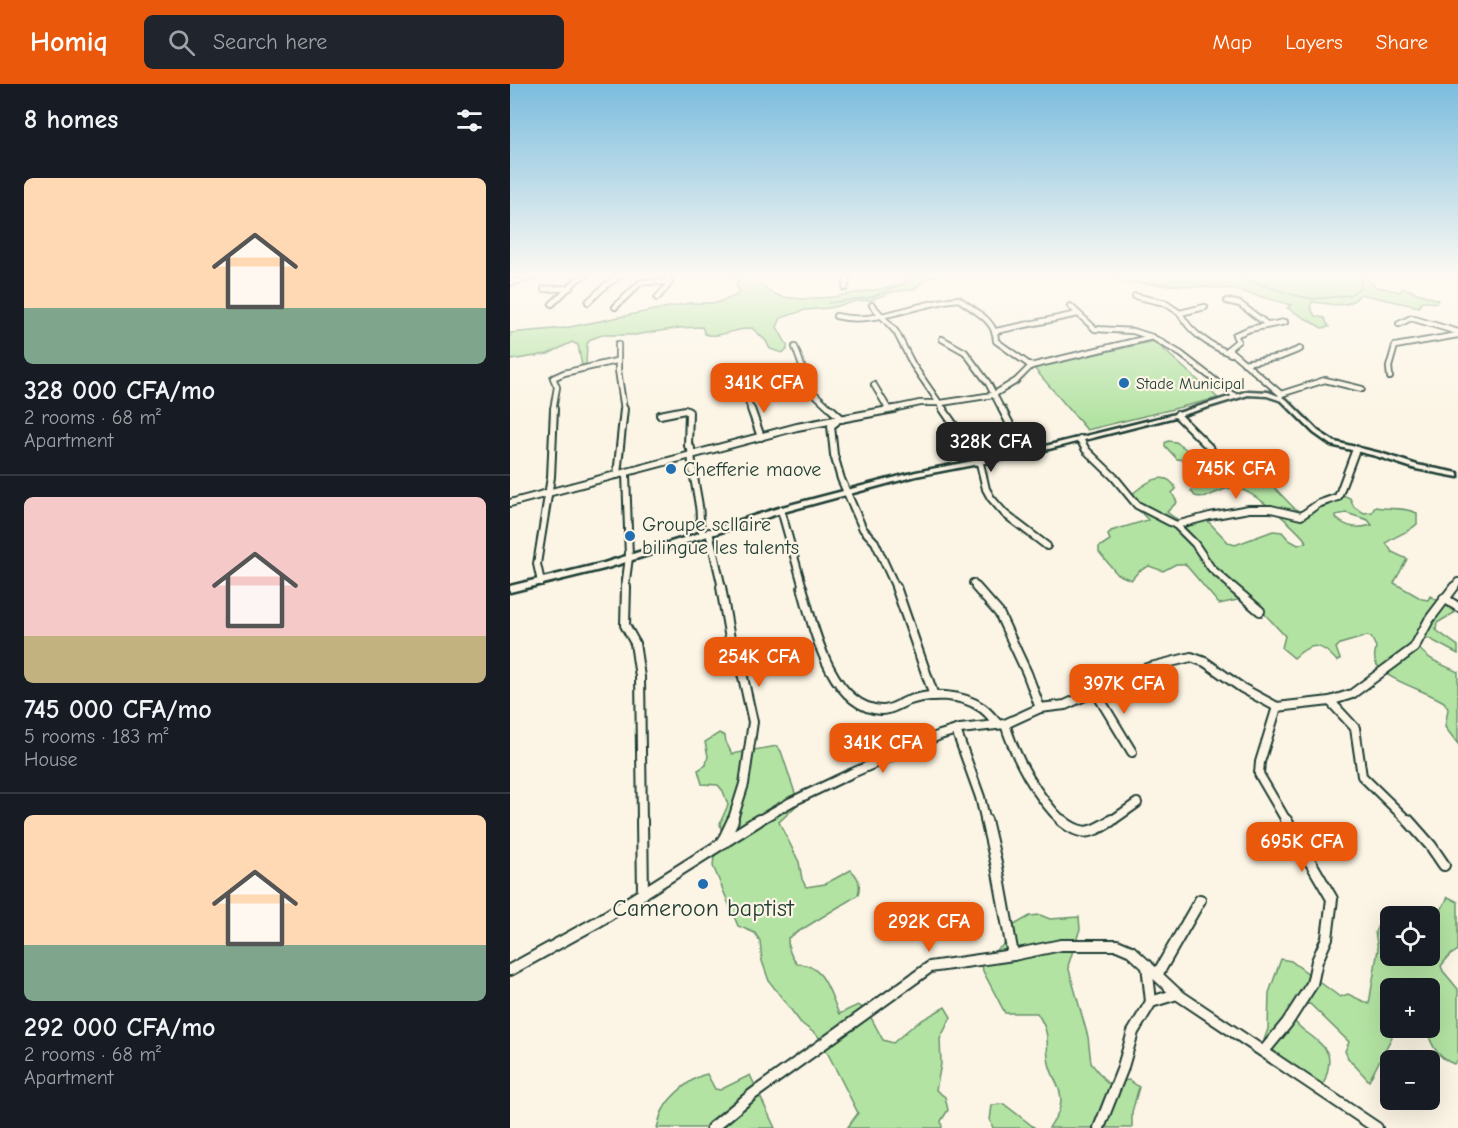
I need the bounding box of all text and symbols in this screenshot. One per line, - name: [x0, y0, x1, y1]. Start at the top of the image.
- search box: [144, 15, 564, 69]
- text: Homiq: [30, 26, 108, 58]
- icon: search: [165, 26, 198, 59]
- text: Search here: [213, 29, 327, 55]
- text: Map: [1213, 30, 1252, 54]
- text: Layers: [1285, 30, 1343, 54]
- text: Share: [1376, 30, 1428, 54]
- icon: filters: [453, 104, 486, 137]
- text: 8 homes: [24, 105, 118, 135]
- icon: home: [201, 217, 309, 325]
- pin: 341K CFA: [702, 363, 826, 414]
- text: 341K CFA: [725, 371, 803, 394]
- place label: Stade Municipal: [1136, 375, 1245, 393]
- text: 328 000 CFA/mo: [24, 376, 215, 406]
- marker: Stade Municipal: [1117, 376, 1131, 390]
- text: 2 rooms · 68 m²: [24, 406, 161, 429]
- pin: 328K CFA: [929, 422, 1053, 473]
- text: Apartment: [24, 429, 114, 452]
- text: 328K CFA: [950, 430, 1032, 453]
- pin: 745K CFA: [1174, 449, 1298, 500]
- text: 745K CFA: [1196, 457, 1276, 480]
- place label: Chefferie maove: [683, 458, 821, 481]
- marker: Chefferie maove: [664, 462, 678, 476]
- place label: Groupe scllaire bilingue les talents: [642, 513, 799, 559]
- marker: Groupe scllaire bilingue les talents: [623, 529, 637, 543]
- icon: home: [201, 536, 309, 644]
- pin: 254K CFA: [697, 637, 821, 688]
- text: 254K CFA: [718, 645, 800, 668]
- pin: 397K CFA: [1062, 664, 1186, 715]
- text: 397K CFA: [1083, 672, 1165, 695]
- text: 745 000 CFA/mo: [24, 695, 212, 725]
- pin: 341K CFA: [821, 723, 945, 774]
- text: 5 rooms · 183 m²: [24, 725, 169, 748]
- text: 341K CFA: [844, 731, 922, 754]
- text: House: [24, 748, 78, 771]
- pin: 695K CFA: [1240, 822, 1364, 873]
- text: 695K CFA: [1260, 830, 1344, 853]
- icon: home: [201, 854, 309, 962]
- marker: Cameroon baptist: [696, 877, 710, 891]
- place label: Cameroon baptist: [612, 894, 795, 922]
- pin: 292K CFA: [867, 902, 991, 953]
- map controls: [1380, 906, 1440, 1110]
- button: locate: [1380, 906, 1440, 966]
- text: 292K CFA: [888, 910, 970, 933]
- button: +: [1380, 978, 1440, 1038]
- text: 292 000 CFA/mo: [24, 1013, 216, 1043]
- text: 2 rooms · 68 m²: [24, 1043, 161, 1066]
- button: −: [1380, 1050, 1440, 1110]
- text: Apartment: [24, 1066, 114, 1089]

